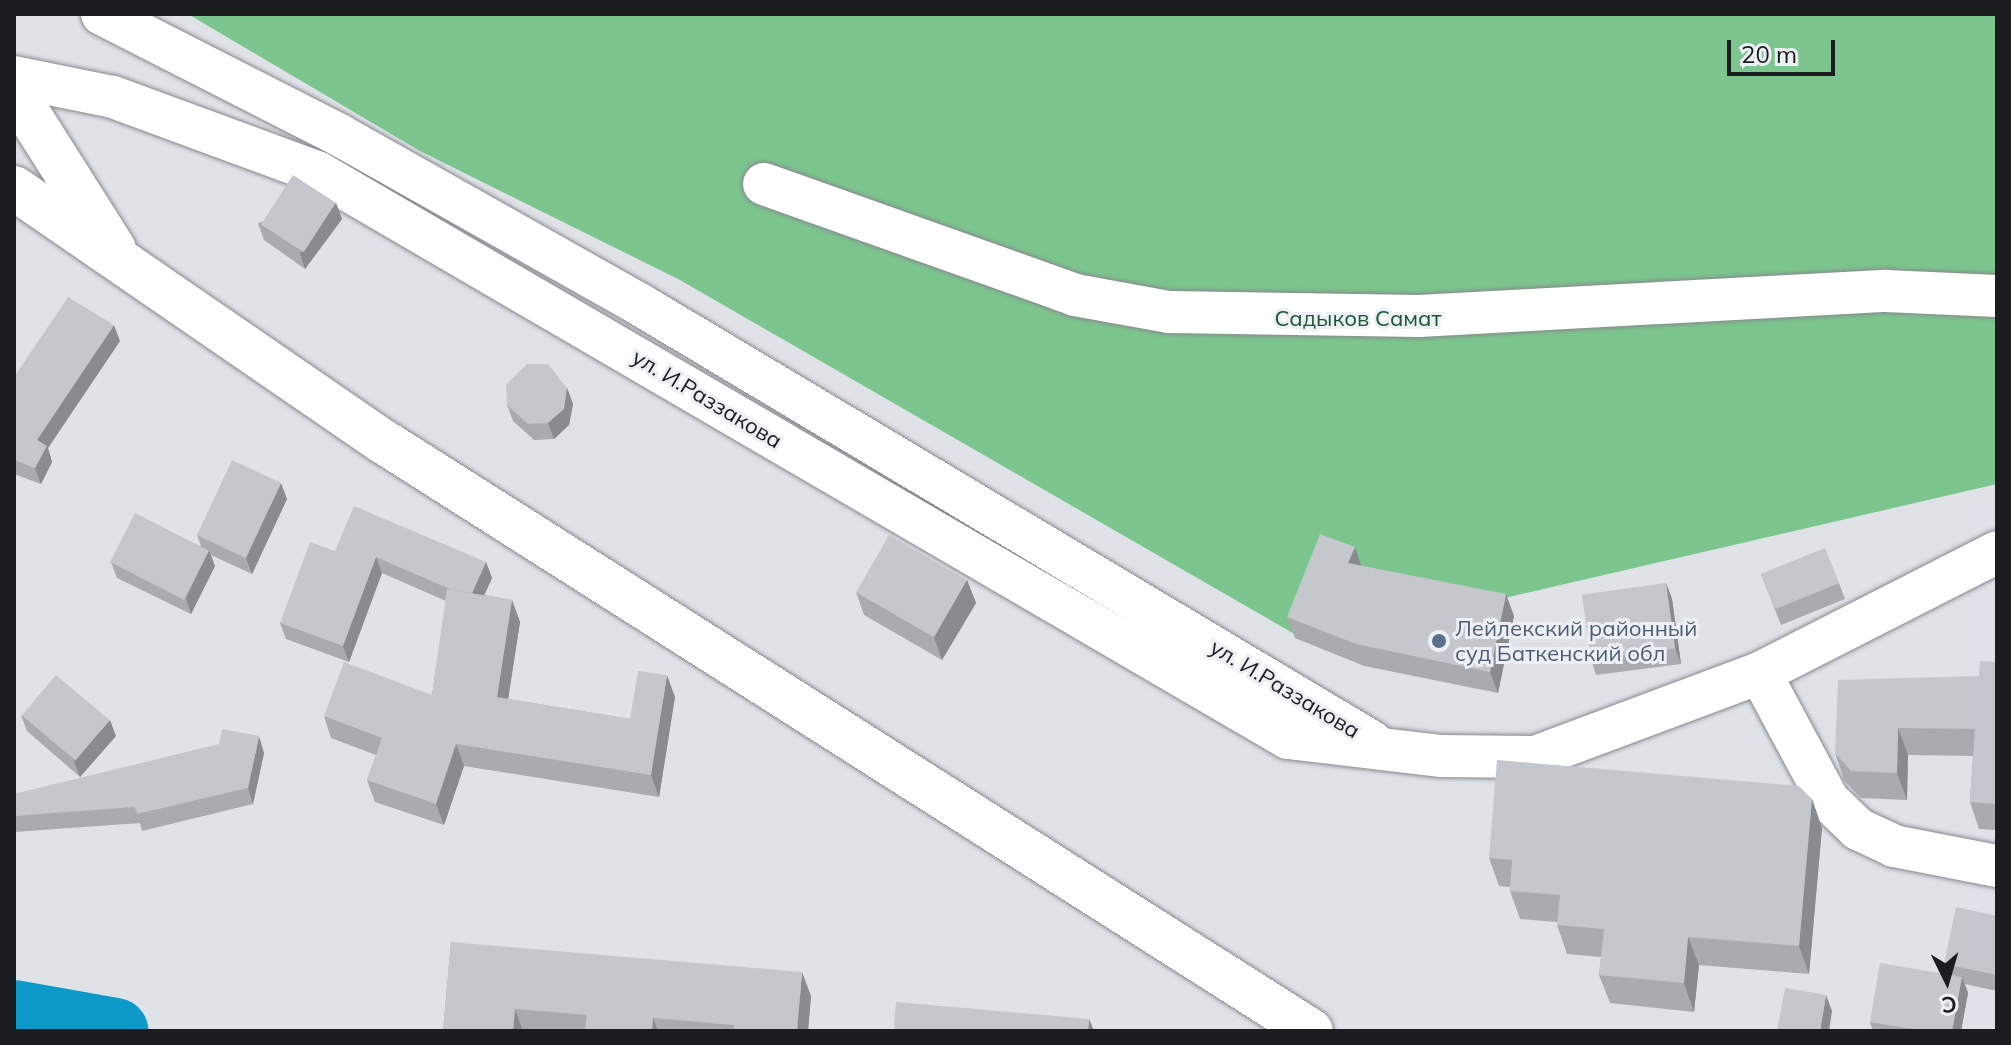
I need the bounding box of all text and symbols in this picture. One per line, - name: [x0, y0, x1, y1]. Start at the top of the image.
- scale bar: [1731, 24, 1839, 74]
- text: 20 m: [1741, 39, 1797, 69]
- park label: Садыков Самат: [1274, 306, 1442, 332]
- street label: ул. И.Раззакова: [627, 344, 787, 454]
- place label: Лейлекский районный суд Баткенский обл: [1455, 615, 1697, 666]
- marker: Лейлекский районный суд Баткенский обл: [1430, 632, 1448, 650]
- street label: ул. И.Раззакова: [1205, 634, 1365, 744]
- north arrow: [1907, 941, 1987, 1021]
- text: С: [1940, 990, 1958, 1020]

